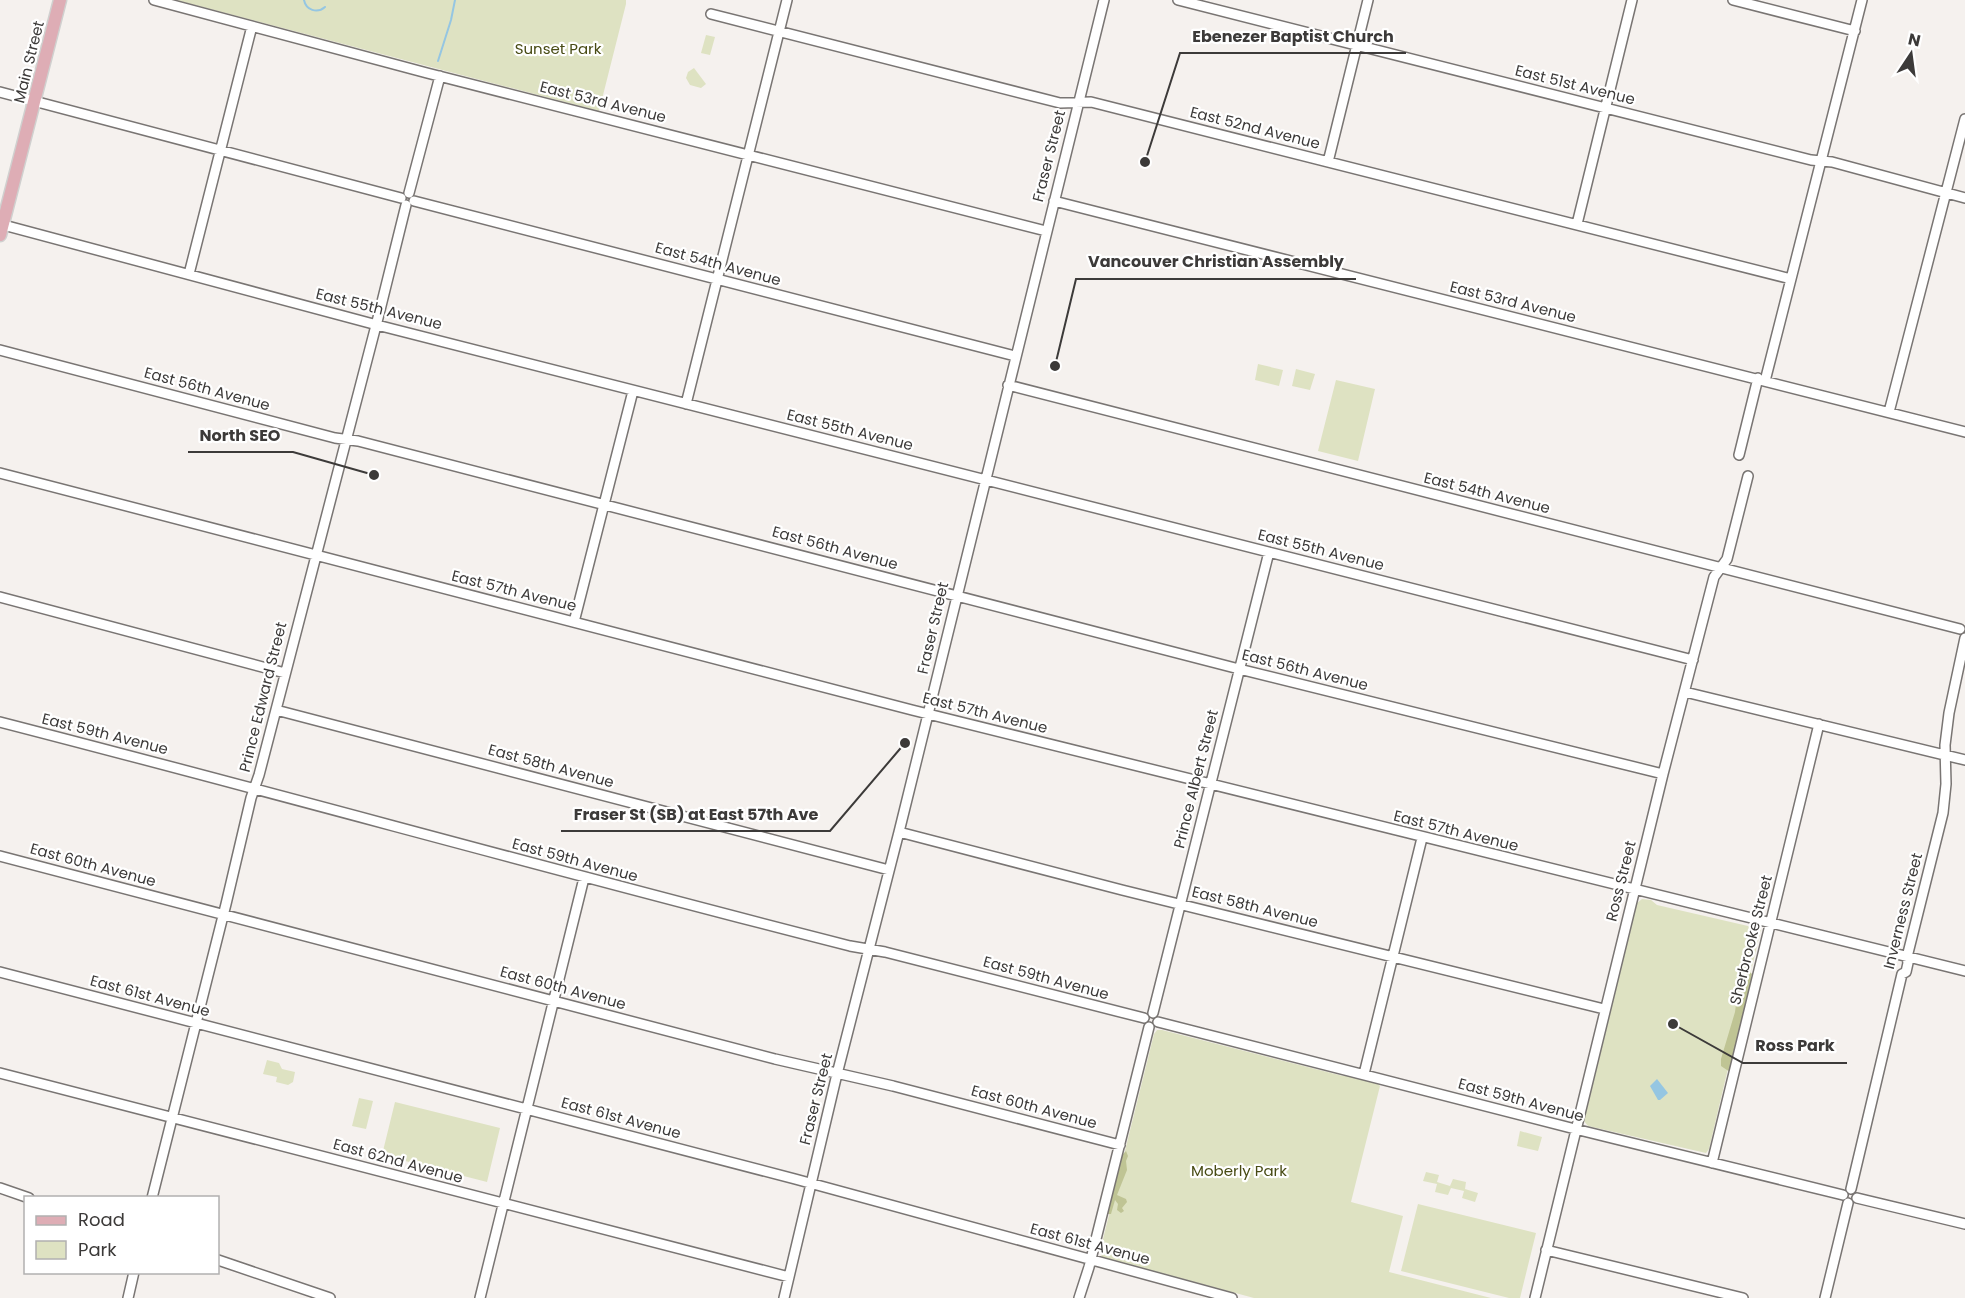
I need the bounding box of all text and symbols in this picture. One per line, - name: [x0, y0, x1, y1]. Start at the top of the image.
- street label: Main Street: [8, 18, 49, 105]
- callout: Ebenezer Baptist Church: [1180, 19, 1406, 53]
- north arrow: [1881, 24, 1941, 84]
- text: Ebenezer Baptist Church: [1192, 25, 1394, 48]
- text: N: [1906, 27, 1923, 52]
- park label: Sunset Park: [515, 38, 602, 59]
- street label: East 51st Avenue: [1513, 59, 1637, 110]
- street label: East 53rd Avenue: [538, 76, 668, 127]
- street label: East 52nd Avenue: [1188, 101, 1322, 154]
- street label: Fraser Street: [1027, 108, 1070, 204]
- street label: East 54th Avenue: [653, 237, 783, 290]
- callout: Vancouver Christian Assembly: [1076, 245, 1356, 279]
- text: Vancouver Christian Assembly: [1088, 250, 1345, 273]
- street label: East 53rd Avenue: [1448, 276, 1578, 327]
- street label: East 55th Avenue: [314, 283, 444, 334]
- street label: East 56th Avenue: [142, 362, 272, 415]
- street label: East 55th Avenue: [785, 404, 915, 455]
- callout: North SEO: [188, 418, 293, 452]
- text: North SEO: [200, 424, 281, 447]
- street label: East 54th Avenue: [1422, 467, 1552, 518]
- street label: East 56th Avenue: [770, 521, 900, 574]
- street label: East 55th Avenue: [1256, 524, 1386, 575]
- street label: East 57th Avenue: [449, 565, 579, 616]
- street label: Fraser Street: [912, 580, 953, 676]
- street label: Prince Edward Street: [234, 620, 291, 774]
- street label: East 56th Avenue: [1240, 644, 1370, 695]
- street label: East 57th Avenue: [920, 687, 1050, 738]
- street label: Prince Albert Street: [1168, 707, 1223, 850]
- street label: East 59th Avenue: [40, 708, 170, 759]
- street label: East 58th Avenue: [486, 739, 616, 792]
- callout: Fraser St (SB) at East 57th Ave: [561, 797, 830, 831]
- text: Fraser St (SB) at East 57th Ave: [574, 803, 818, 826]
- street label: East 57th Avenue: [1391, 805, 1521, 856]
- street label: East 59th Avenue: [510, 833, 640, 886]
- street label: East 60th Avenue: [28, 838, 158, 891]
- street label: Ross Street: [1600, 838, 1641, 923]
- street label: Inverness Street: [1878, 851, 1927, 971]
- street label: Sherbrooke Street: [1724, 873, 1777, 1007]
- street label: East 58th Avenue: [1190, 881, 1320, 932]
- street label: East 59th Avenue: [981, 951, 1111, 1004]
- street label: East 60th Avenue: [498, 961, 628, 1014]
- street label: East 61st Avenue: [88, 969, 212, 1022]
- callout: Ross Park: [1743, 1029, 1847, 1063]
- text: Ross Park: [1755, 1034, 1835, 1057]
- street label: Fraser Street: [794, 1051, 837, 1147]
- street label: East 59th Avenue: [1456, 1073, 1586, 1126]
- street label: East 60th Avenue: [969, 1080, 1099, 1133]
- street label: East 61st Avenue: [559, 1091, 683, 1144]
- street label: East 62nd Avenue: [331, 1133, 465, 1188]
- park label: Moberly Park: [1191, 1160, 1287, 1181]
- legend: [24, 1196, 219, 1274]
- text: Road: [78, 1207, 125, 1232]
- street label: East 61st Avenue: [1028, 1217, 1152, 1270]
- text: Park: [78, 1237, 117, 1262]

